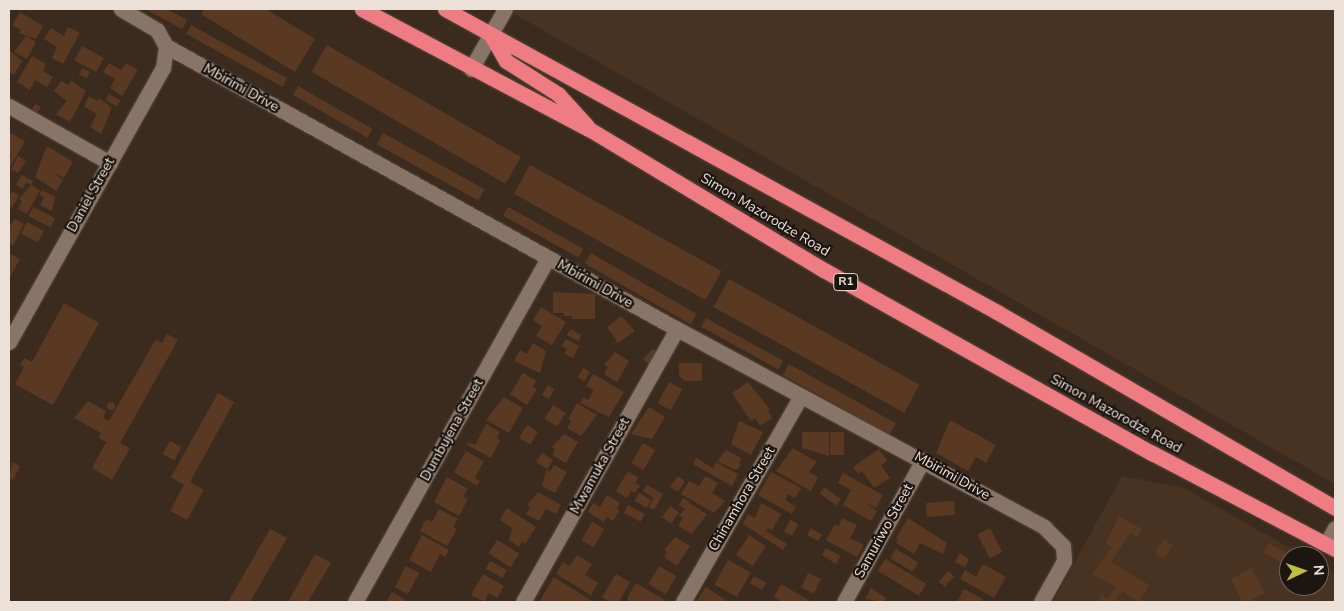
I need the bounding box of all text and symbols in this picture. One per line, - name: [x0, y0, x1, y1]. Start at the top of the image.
- street label: Mbirimi Drive: [200, 60, 282, 116]
- street label: Daniel Street: [64, 155, 118, 235]
- street label: Simon Mazorodze Road: [697, 170, 833, 260]
- street label: Mbirimi Drive: [554, 256, 636, 312]
- road number: R1: [832, 272, 860, 292]
- street label: Simon Mazorodze Road: [1047, 371, 1185, 457]
- street label: Dumbujena Street: [417, 376, 487, 484]
- street label: Mwamuka Street: [567, 415, 633, 517]
- street label: Chinamhora Street: [705, 444, 779, 554]
- street label: Mbirimi Drive: [911, 448, 993, 504]
- street label: Samuriwo Street: [851, 481, 917, 581]
- north arrow: [1279, 546, 1329, 596]
- text: N: [1309, 565, 1328, 576]

